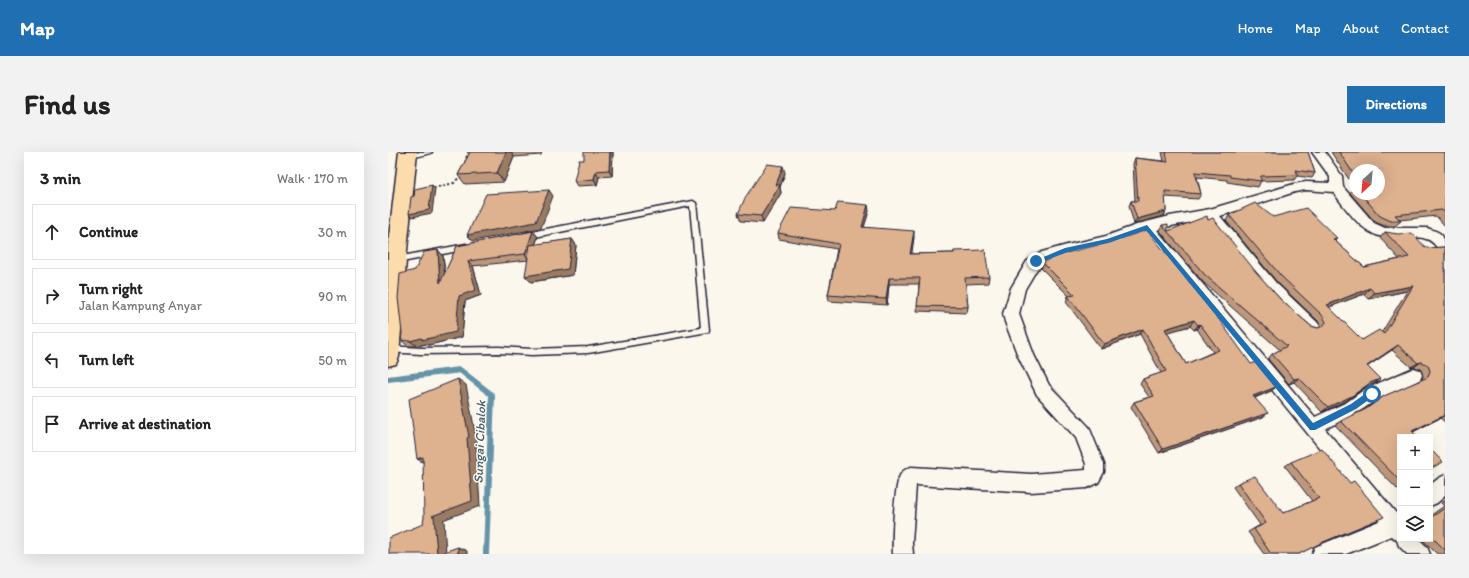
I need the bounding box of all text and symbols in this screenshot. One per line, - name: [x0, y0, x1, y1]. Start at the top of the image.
- text: Map: [20, 17, 55, 40]
- text: Home: [1238, 20, 1273, 37]
- text: Map: [1295, 20, 1321, 37]
- text: About: [1343, 20, 1379, 37]
- text: Contact: [1401, 20, 1449, 37]
- button: Directions: [1347, 86, 1445, 123]
- text: Find us: [24, 87, 111, 121]
- north arrow: [1349, 164, 1385, 200]
- text: 3 min: [40, 168, 81, 188]
- text: Walk · 170 m: [277, 171, 348, 186]
- icon: ahead: [41, 221, 63, 243]
- text: Continue: [79, 223, 138, 241]
- text: 30 m: [318, 225, 347, 240]
- route end: [1027, 252, 1045, 270]
- text: Turn right: [79, 280, 143, 298]
- icon: right: [41, 285, 63, 307]
- text: 90 m: [318, 289, 347, 304]
- text: Jalan Kampung Anyar: [79, 298, 202, 313]
- icon: left: [41, 349, 63, 371]
- text: Turn left: [79, 351, 134, 369]
- text: 50 m: [318, 353, 347, 368]
- route start: [1363, 385, 1381, 403]
- water label: Sungai Cibalok: [471, 399, 488, 484]
- icon: arrive: [41, 413, 63, 435]
- text: Arrive at destination: [79, 415, 211, 433]
- map controls: [1397, 434, 1433, 542]
- button: +: [1397, 434, 1433, 470]
- button: −: [1397, 470, 1433, 506]
- button: layers: [1397, 506, 1433, 542]

